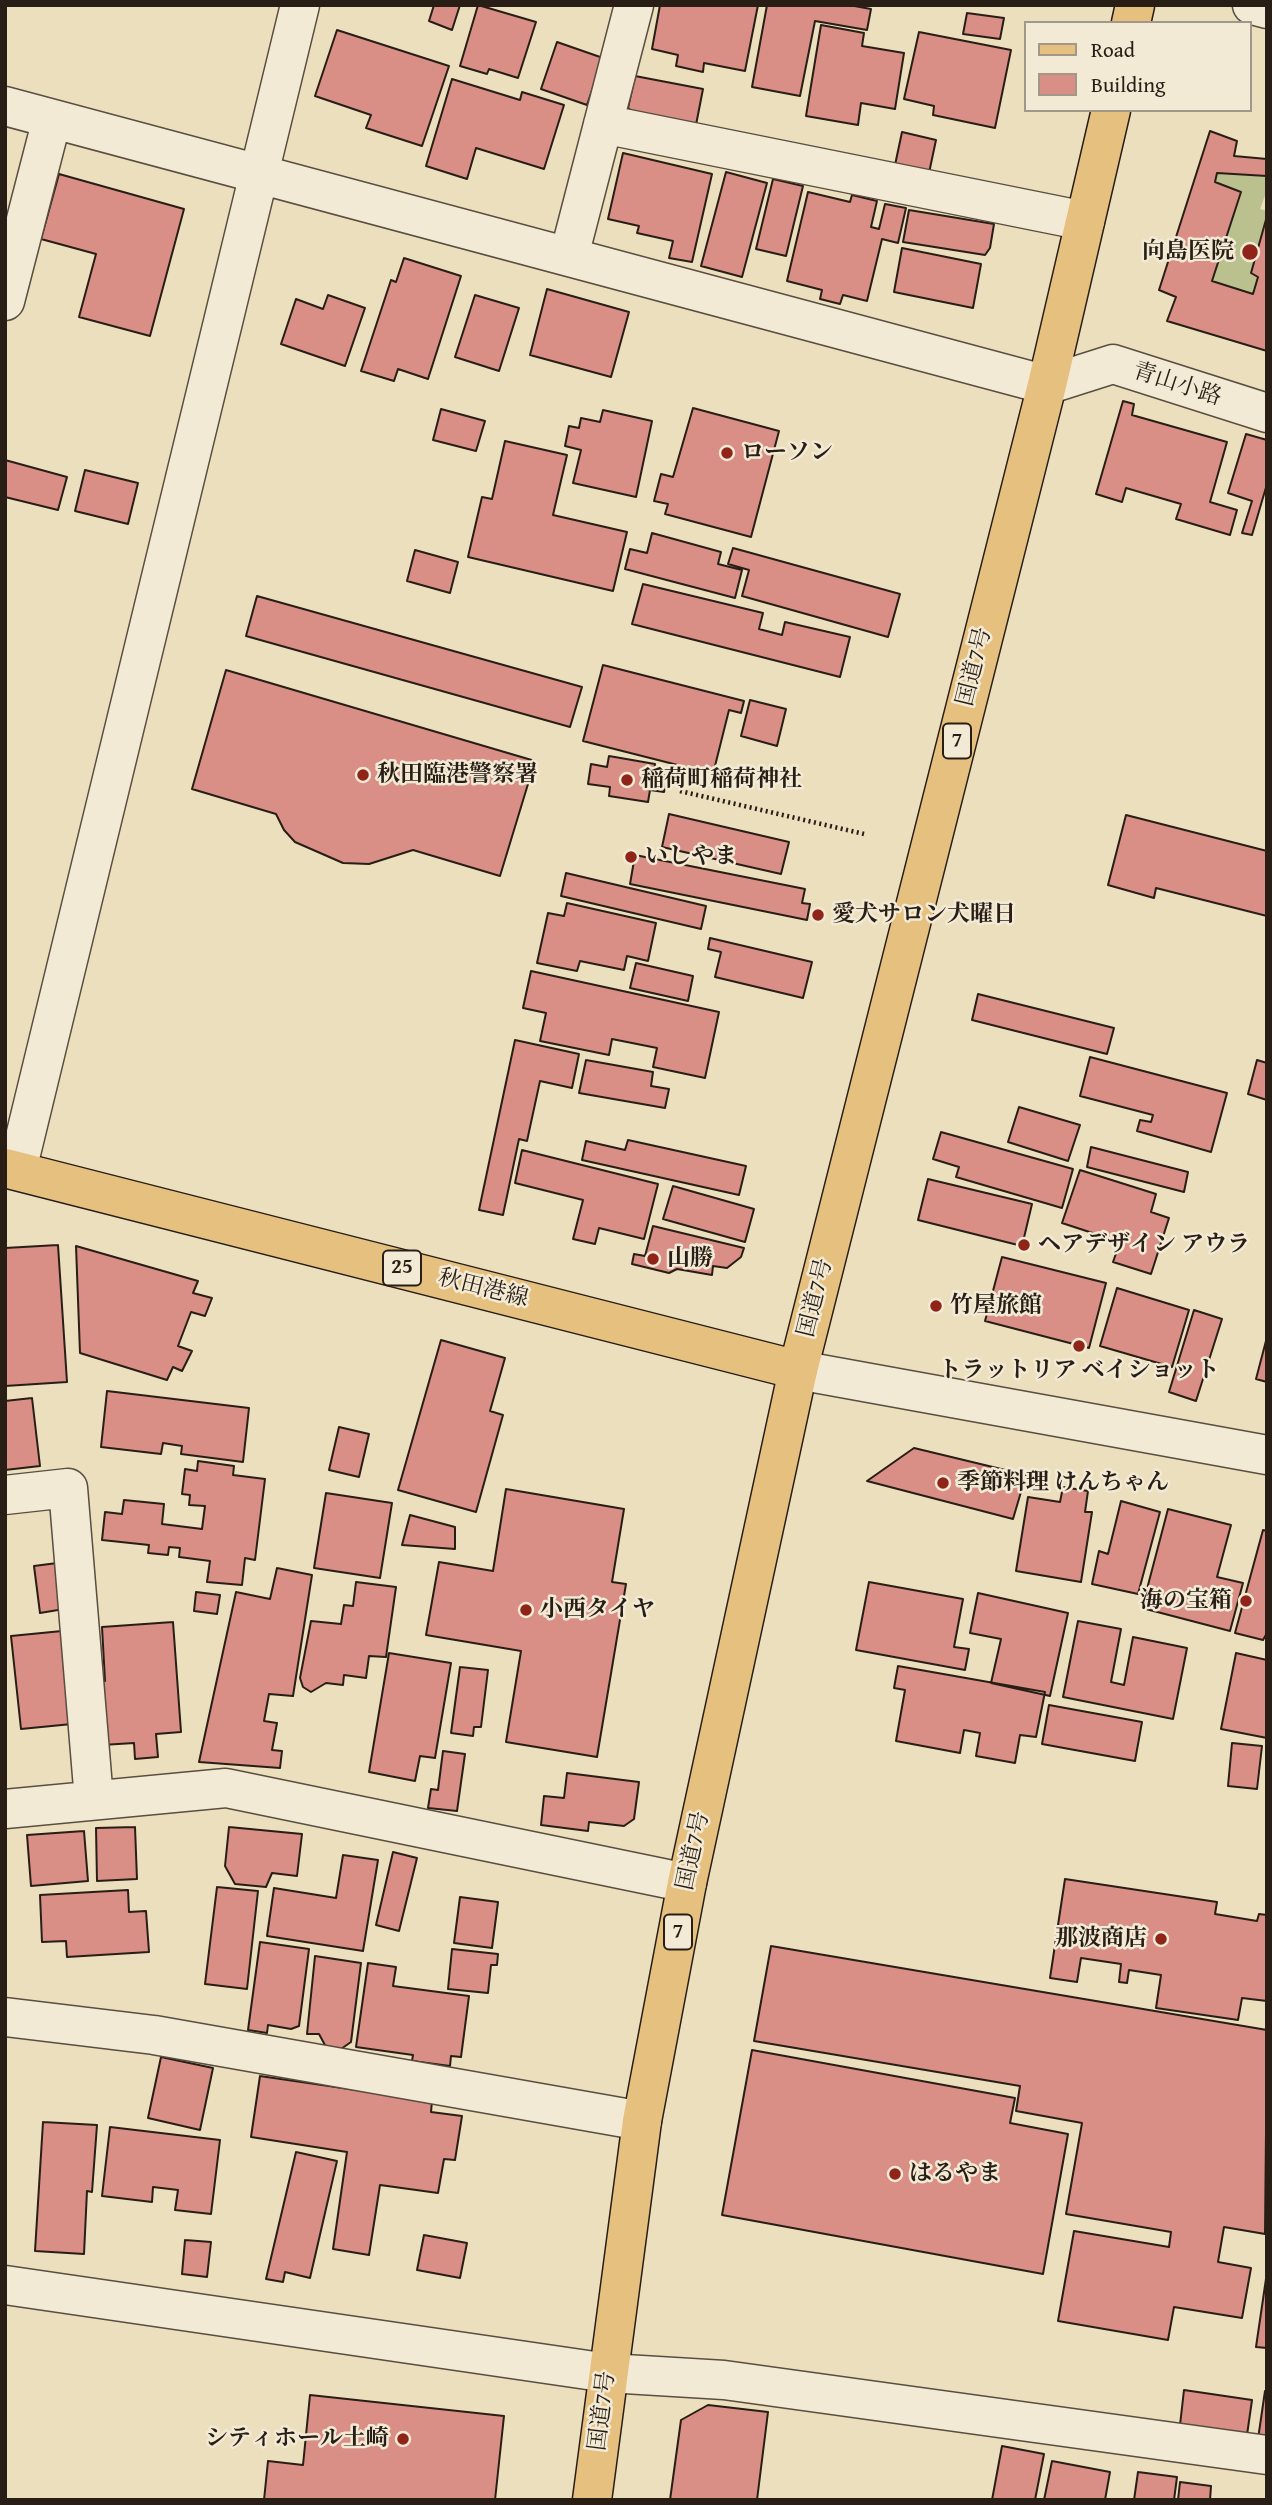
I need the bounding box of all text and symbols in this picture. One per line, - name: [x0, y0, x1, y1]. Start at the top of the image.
- legend: [1024, 21, 1251, 112]
- text: Road: [1091, 34, 1135, 65]
- text: Building: [1091, 69, 1165, 100]
- place label: 向島医院: [1142, 238, 1234, 266]
- marker: 向島医院: [1240, 242, 1260, 262]
- street label: 青山小路: [1129, 358, 1225, 412]
- place label: ローソン: [741, 439, 833, 467]
- marker: ローソン: [719, 445, 735, 461]
- street label: 国道7号: [952, 625, 998, 709]
- road number: 7: [943, 724, 971, 758]
- place label: 秋田臨港警察署: [377, 761, 538, 789]
- place label: 稲荷町稲荷神社: [641, 766, 802, 794]
- marker: 秋田臨港警察署: [355, 767, 371, 783]
- marker: 稲荷町稲荷神社: [619, 772, 635, 788]
- place label: いしやま: [645, 843, 737, 871]
- marker: いしやま: [623, 849, 639, 865]
- place label: 愛犬サロン犬曜日: [832, 901, 1016, 929]
- marker: 愛犬サロン犬曜日: [810, 907, 826, 923]
- place label: ヘアデザイン アウラ: [1038, 1231, 1250, 1259]
- marker: ヘアデザイン アウラ: [1016, 1237, 1032, 1253]
- place label: 山勝: [667, 1245, 713, 1273]
- road number: 25: [383, 1250, 421, 1286]
- marker: 山勝: [645, 1251, 661, 1267]
- street label: 国道7号: [793, 1256, 839, 1340]
- street label: 秋田港線: [435, 1264, 531, 1314]
- place label: 竹屋旅館: [950, 1292, 1042, 1320]
- marker: 竹屋旅館: [928, 1298, 944, 1314]
- marker: トラットリア ベイショット: [1071, 1338, 1087, 1354]
- place label: トラットリア ベイショット: [938, 1357, 1220, 1385]
- place label: 季節料理 けんちゃん: [957, 1469, 1169, 1497]
- marker: 季節料理 けんちゃん: [935, 1475, 951, 1491]
- place label: 海の宝箱: [1140, 1587, 1232, 1615]
- marker: 海の宝箱: [1238, 1593, 1254, 1609]
- place label: 小西タイヤ: [540, 1596, 655, 1624]
- marker: 小西タイヤ: [518, 1602, 534, 1618]
- street label: 国道7号: [672, 1809, 716, 1893]
- road number: 7: [664, 1914, 692, 1950]
- place label: 那波商店: [1055, 1925, 1147, 1953]
- marker: 那波商店: [1153, 1931, 1169, 1947]
- place label: はるやま: [909, 2160, 1001, 2188]
- marker: はるやま: [887, 2166, 903, 2182]
- street label: 国道7号: [584, 2370, 622, 2452]
- place label: シティホール土崎: [205, 2425, 389, 2453]
- marker: シティホール土崎: [395, 2431, 411, 2447]

